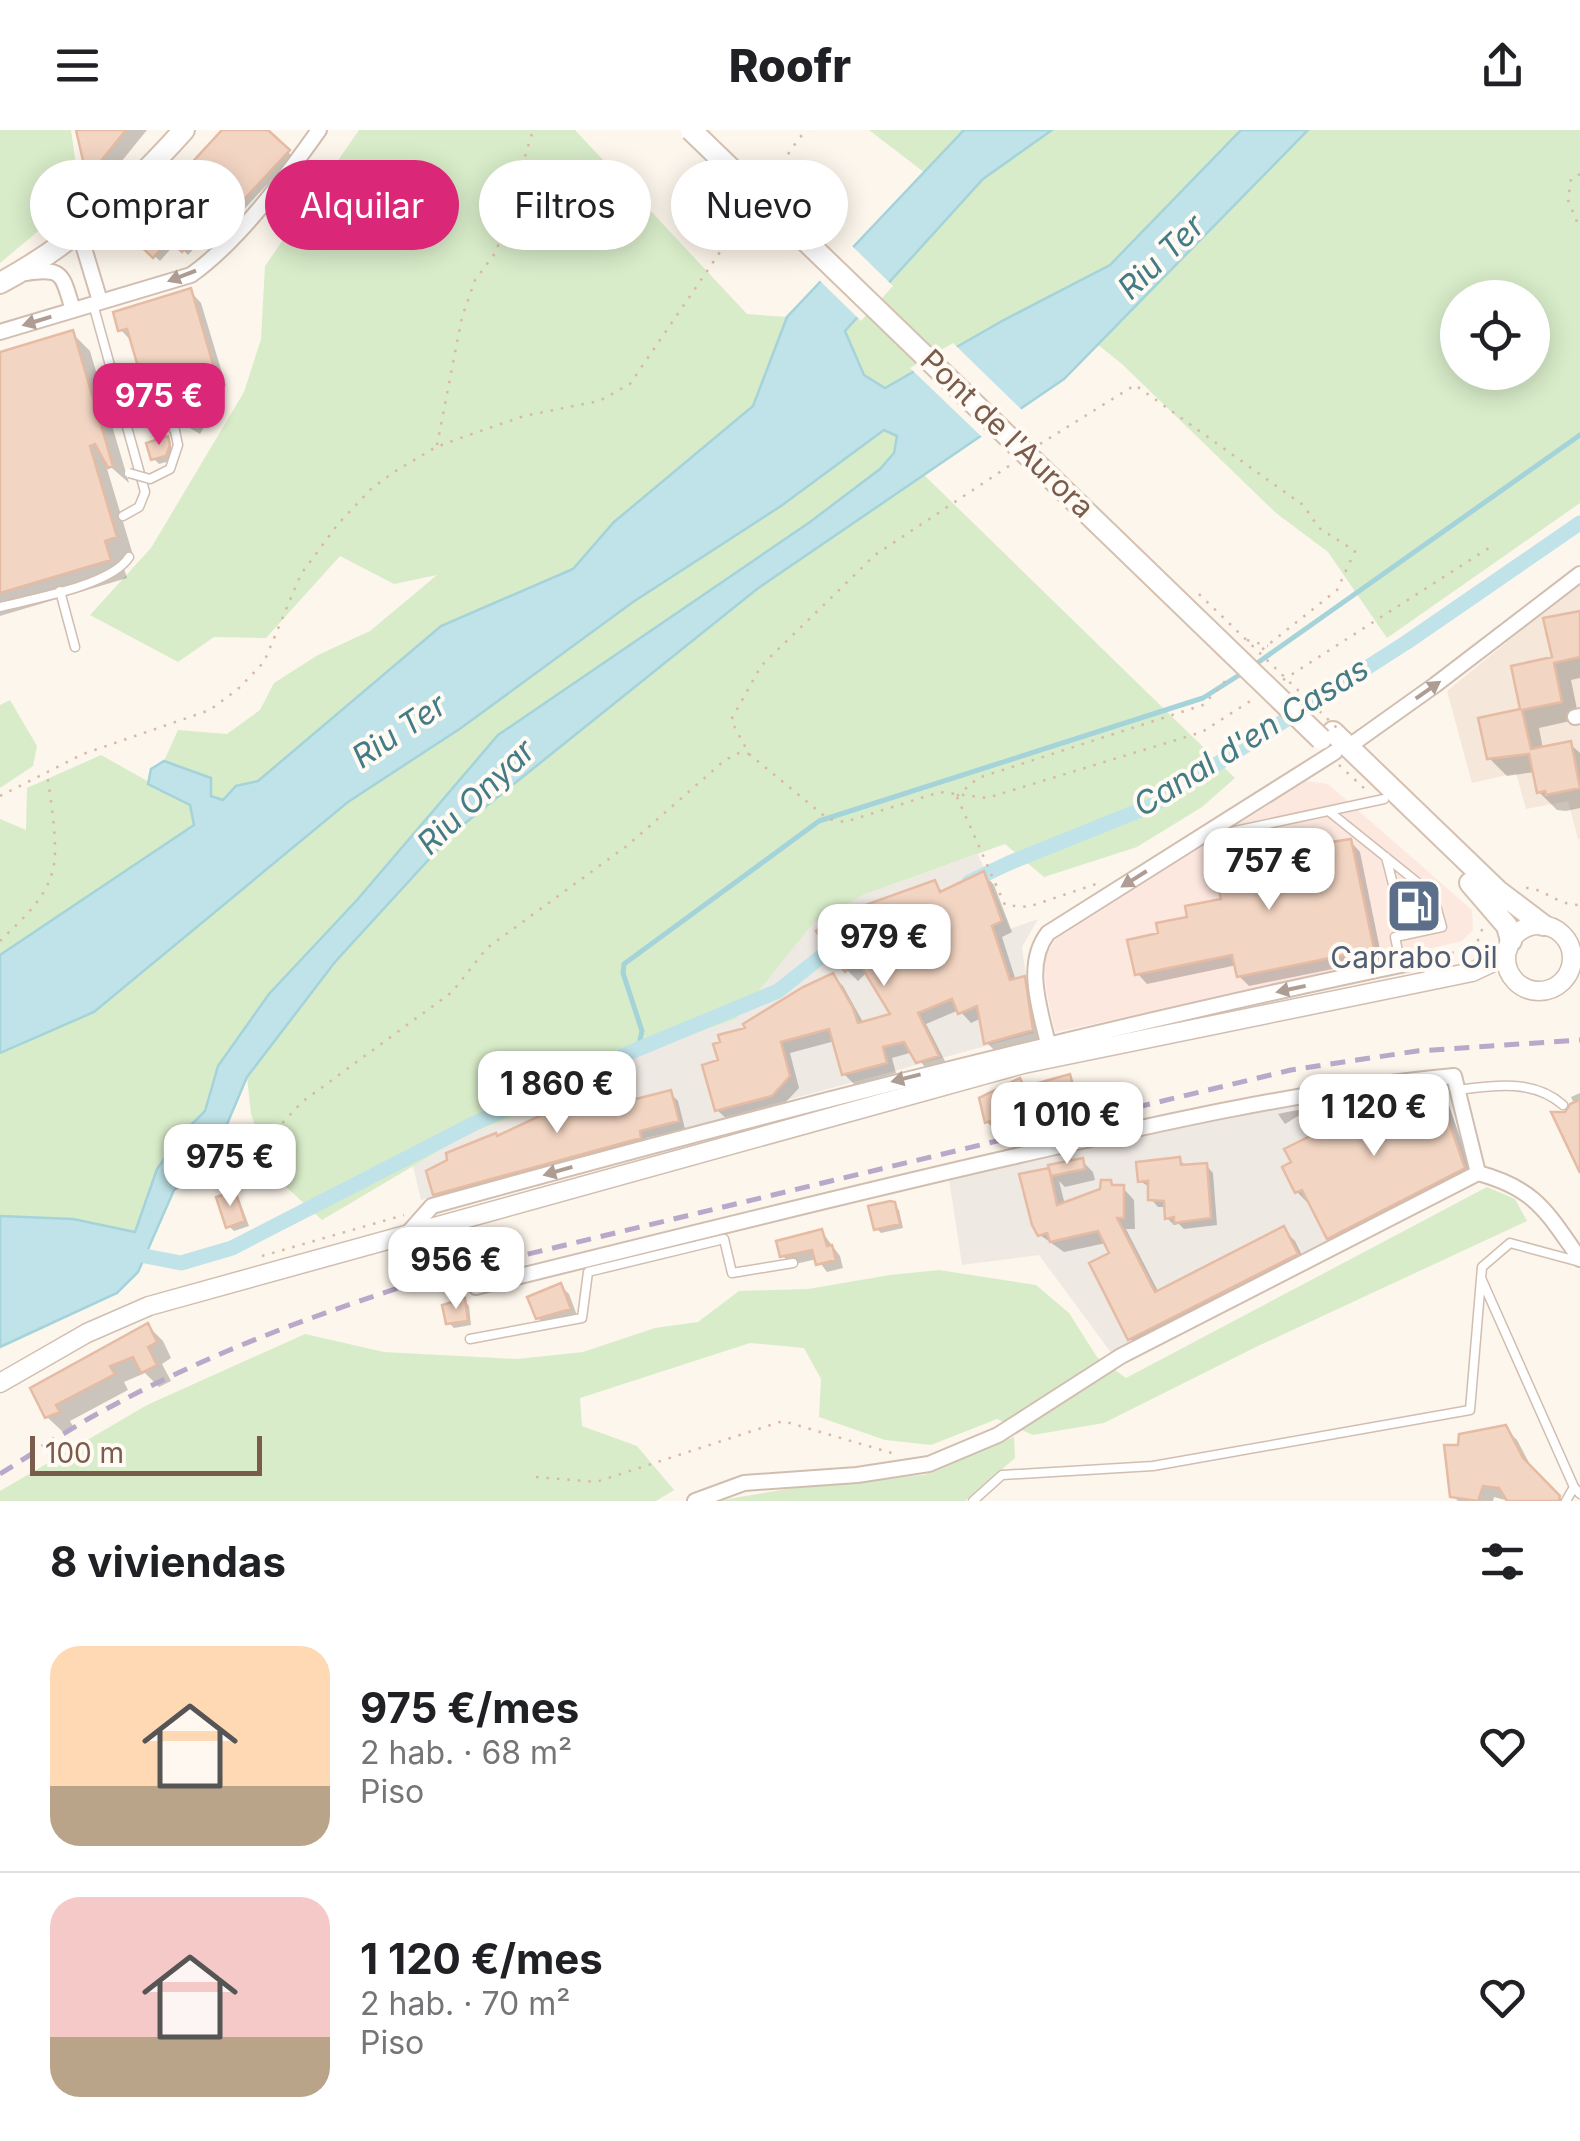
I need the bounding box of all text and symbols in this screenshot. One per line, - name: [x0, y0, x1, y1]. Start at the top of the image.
- icon: menu: [50, 38, 105, 93]
- text: Roofr: [729, 38, 851, 93]
- icon: share: [1475, 38, 1530, 93]
- chip: Comprar: [30, 160, 245, 250]
- chip: Alquilar: [265, 160, 459, 250]
- chip: Filtros: [479, 160, 651, 250]
- chip: Nuevo: [671, 160, 848, 250]
- water label: Riu Ter: [1109, 206, 1213, 307]
- one-way arrow: [167, 269, 197, 284]
- map controls: [1440, 280, 1550, 390]
- button: locate: [1440, 280, 1550, 390]
- one-way arrow: [21, 314, 51, 329]
- street label: Pont de l'Aurora: [914, 342, 1102, 525]
- pin: 975 €: [89, 363, 229, 448]
- text: 975 €: [115, 376, 203, 415]
- water label: Canal d'en Casas: [1126, 649, 1375, 825]
- one-way arrow: [1414, 681, 1441, 700]
- water label: Riu Ter: [344, 685, 454, 776]
- water label: Riu Onyar: [409, 730, 543, 862]
- pin: 757 €: [1199, 828, 1339, 913]
- text: 757 €: [1226, 841, 1312, 880]
- one-way arrow: [1120, 869, 1148, 887]
- fuel station icon: Caprabo Oil: [1384, 876, 1444, 936]
- pin: 979 €: [814, 904, 954, 989]
- text: 979 €: [840, 917, 928, 956]
- place label: Caprabo Oil: [1330, 939, 1498, 975]
- one-way arrow: [1275, 982, 1306, 998]
- pin: 1 860 €: [465, 1051, 649, 1136]
- text: 1 860 €: [500, 1064, 614, 1103]
- one-way arrow: [890, 1071, 921, 1087]
- pin: 1 120 €: [1282, 1074, 1466, 1159]
- pin: 1 010 €: [975, 1082, 1159, 1167]
- text: 1 120 €: [1321, 1087, 1427, 1126]
- text: 1 010 €: [1013, 1095, 1121, 1134]
- pin: 975 €: [160, 1124, 300, 1209]
- text: 975 €: [186, 1137, 274, 1176]
- one-way arrow: [543, 1164, 573, 1179]
- pin: 956 €: [386, 1227, 526, 1312]
- text: 956 €: [410, 1240, 502, 1279]
- scale bar: [30, 1431, 262, 1476]
- text: 100 m: [45, 1436, 124, 1470]
- icon: filters: [1475, 1534, 1530, 1589]
- text: 8 viviendas: [50, 1536, 286, 1587]
- text: 975 €/mes: [360, 1682, 579, 1733]
- icon: home: [130, 1686, 250, 1806]
- icon: heart: [1475, 1719, 1530, 1774]
- text: 2 hab. · 68 m²: [360, 1733, 572, 1772]
- text: Piso: [360, 1772, 424, 1811]
- text: 1 120 €/mes: [360, 1933, 603, 1984]
- icon: home: [130, 1937, 250, 2057]
- icon: heart: [1475, 1970, 1530, 2025]
- text: 2 hab. · 70 m²: [360, 1984, 570, 2023]
- text: Piso: [360, 2023, 424, 2062]

